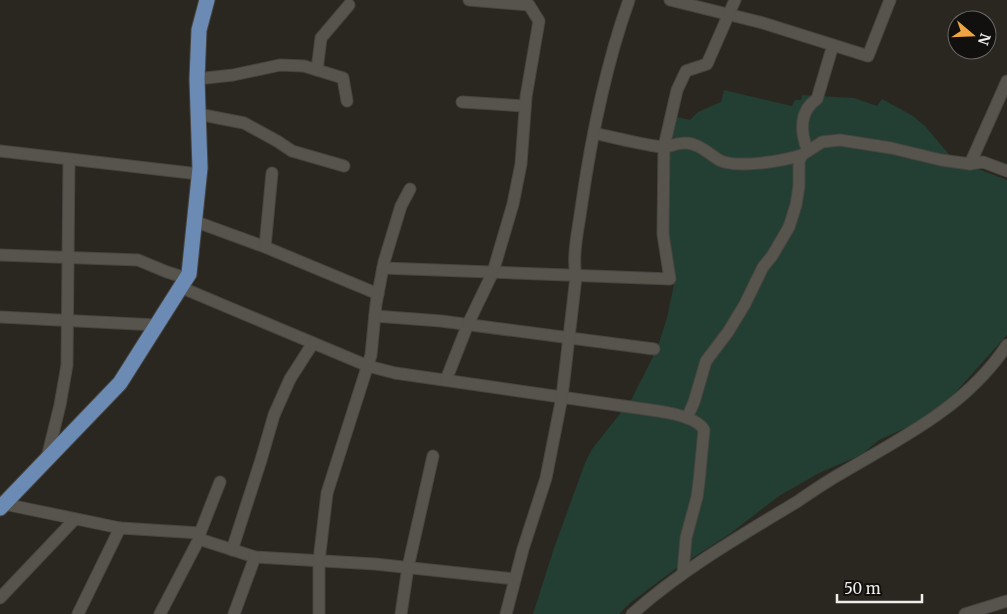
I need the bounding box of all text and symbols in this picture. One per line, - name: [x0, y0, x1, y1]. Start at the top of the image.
- north arrow: [947, 10, 997, 60]
- text: N: [974, 31, 995, 47]
- scale bar: [837, 572, 922, 604]
- text: 50 m: [844, 579, 881, 598]

